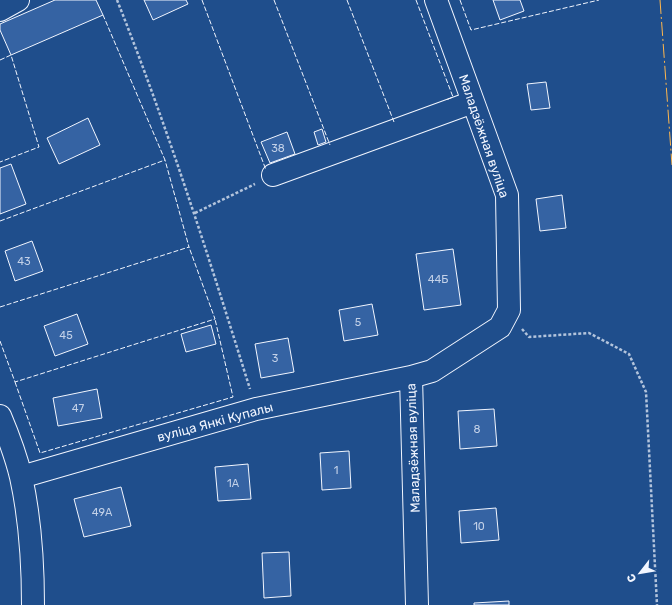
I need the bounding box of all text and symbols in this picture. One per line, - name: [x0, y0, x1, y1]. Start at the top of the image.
- street label: Маладзёжная вуліца: [456, 72, 512, 200]
- house number: 38: [271, 142, 285, 155]
- house number: 43: [17, 255, 31, 268]
- house number: 44Б: [428, 273, 448, 286]
- house number: 5: [355, 316, 362, 329]
- house number: 45: [59, 329, 73, 342]
- house number: 3: [272, 352, 279, 365]
- street label: Маладзёжная вуліца: [403, 383, 423, 513]
- street label: вуліца Янкі Купалы: [155, 399, 275, 445]
- house number: 47: [72, 402, 84, 415]
- house number: 8: [474, 423, 481, 436]
- house number: 1: [334, 464, 338, 477]
- house number: 1А: [227, 477, 240, 490]
- house number: 49А: [92, 506, 113, 519]
- house number: 10: [473, 520, 485, 533]
- north arrow: [620, 553, 660, 593]
- text: С: [624, 571, 639, 585]

